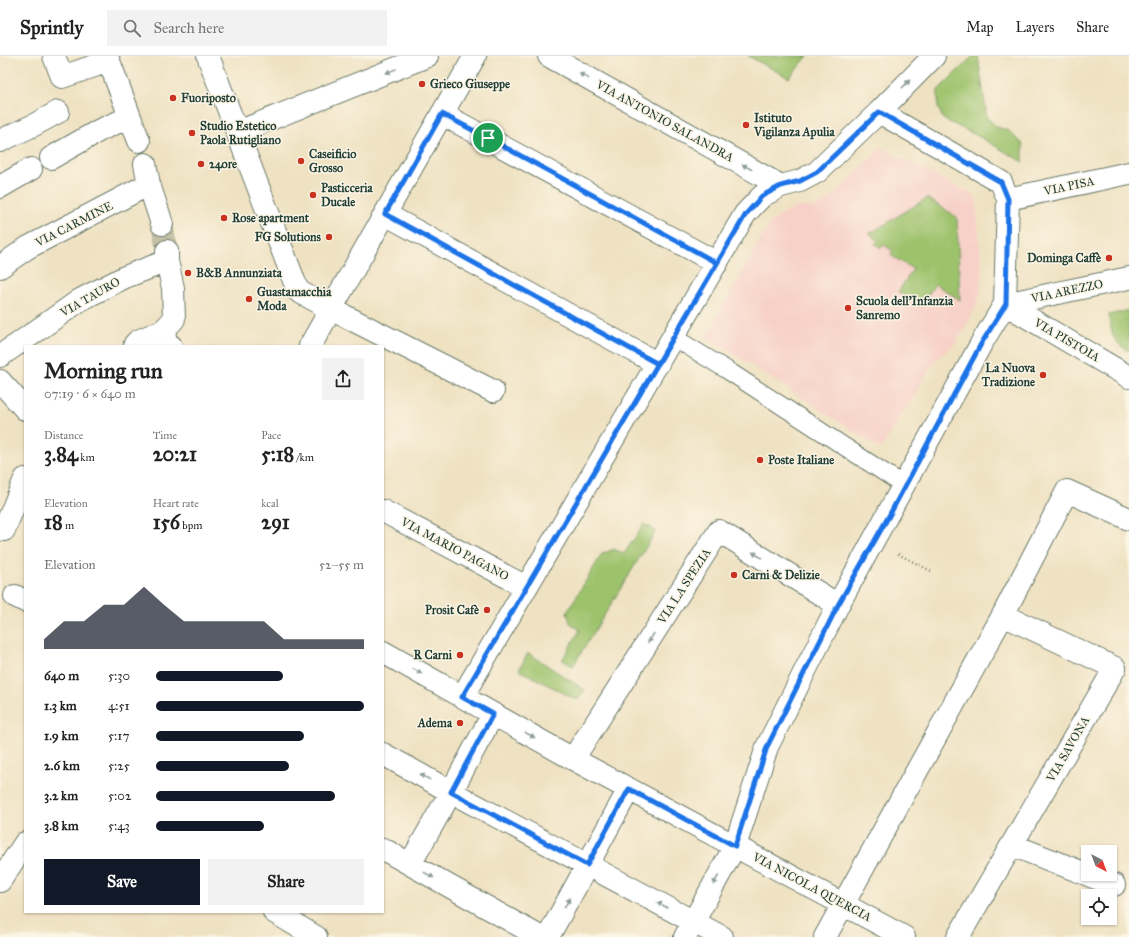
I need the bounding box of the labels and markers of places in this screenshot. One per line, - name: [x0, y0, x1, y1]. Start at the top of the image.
- place label: Grieco Giuseppe: [430, 77, 510, 92]
- marker: Grieco Giuseppe: [417, 79, 427, 89]
- place label: Fuoriposto: [181, 91, 236, 106]
- marker: Fuoriposto: [168, 93, 178, 103]
- place label: Istituto Vigilanza Apulia: [753, 111, 836, 140]
- place label: Studio Estetico Paola Rutigliano: [200, 119, 281, 148]
- marker: Istituto Vigilanza Apulia: [741, 120, 751, 130]
- pin: [471, 121, 505, 155]
- marker: Studio Estetico Paola Rutigliano: [187, 128, 197, 138]
- place label: Caseificio Grosso: [309, 147, 356, 175]
- marker: Caseificio Grosso: [296, 156, 306, 166]
- place label: 24ore: [209, 157, 237, 172]
- marker: 24ore: [196, 159, 206, 169]
- place label: Pasticceria Ducale: [321, 181, 374, 209]
- marker: Pasticceria Ducale: [308, 190, 318, 200]
- place label: Rose apartment: [232, 211, 310, 226]
- marker: Rose apartment: [219, 213, 229, 223]
- place label: FG Solutions: [255, 230, 322, 244]
- marker: FG Solutions: [324, 232, 334, 242]
- place label: Dominga Caffè: [1027, 251, 1101, 266]
- marker: Dominga Caffè: [1104, 253, 1114, 263]
- place label: B&B Annunziata: [196, 266, 283, 280]
- marker: B&B Annunziata: [183, 268, 193, 278]
- place label: Guastamacchia Moda: [257, 285, 332, 313]
- marker: Guastamacchia Moda: [244, 294, 254, 304]
- place label: Scuola dell'Infanzia Sanremo: [856, 294, 954, 322]
- marker: Scuola dell'Infanzia Sanremo: [843, 303, 853, 313]
- place label: La Nuova Tradizione: [981, 361, 1036, 389]
- marker: La Nuova Tradizione: [1038, 370, 1048, 380]
- place label: Poste Italiane: [768, 453, 834, 467]
- marker: Poste Italiane: [755, 455, 765, 465]
- place label: Carni & Delizie: [742, 568, 820, 582]
- marker: Carni & Delizie: [729, 570, 739, 580]
- place label: Prosit Cafè: [425, 603, 479, 617]
- marker: Prosit Cafè: [482, 605, 492, 615]
- place label: R Carni: [413, 648, 453, 662]
- marker: R Carni: [455, 650, 465, 660]
- place label: Adema: [417, 716, 453, 730]
- marker: Adema: [455, 718, 465, 728]

